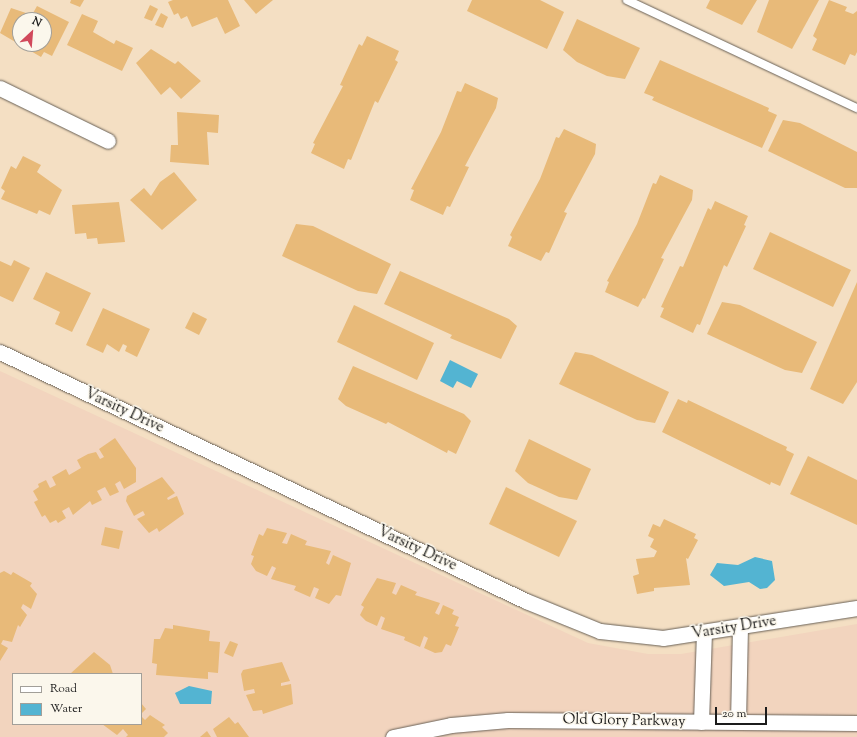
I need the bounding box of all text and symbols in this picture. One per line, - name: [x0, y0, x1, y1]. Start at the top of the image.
- north arrow: [12, 12, 52, 52]
- text: N: [29, 13, 44, 31]
- street label: Varsity Drive: [81, 385, 167, 437]
- street label: Varsity Drive: [374, 523, 460, 575]
- street label: Varsity Drive: [690, 612, 778, 644]
- legend: [12, 673, 142, 725]
- text: Road: [50, 680, 77, 698]
- scale bar: [717, 699, 769, 725]
- text: Water: [50, 700, 82, 718]
- text: 20 m: [722, 705, 746, 723]
- street label: Old Glory Parkway: [562, 711, 686, 731]

